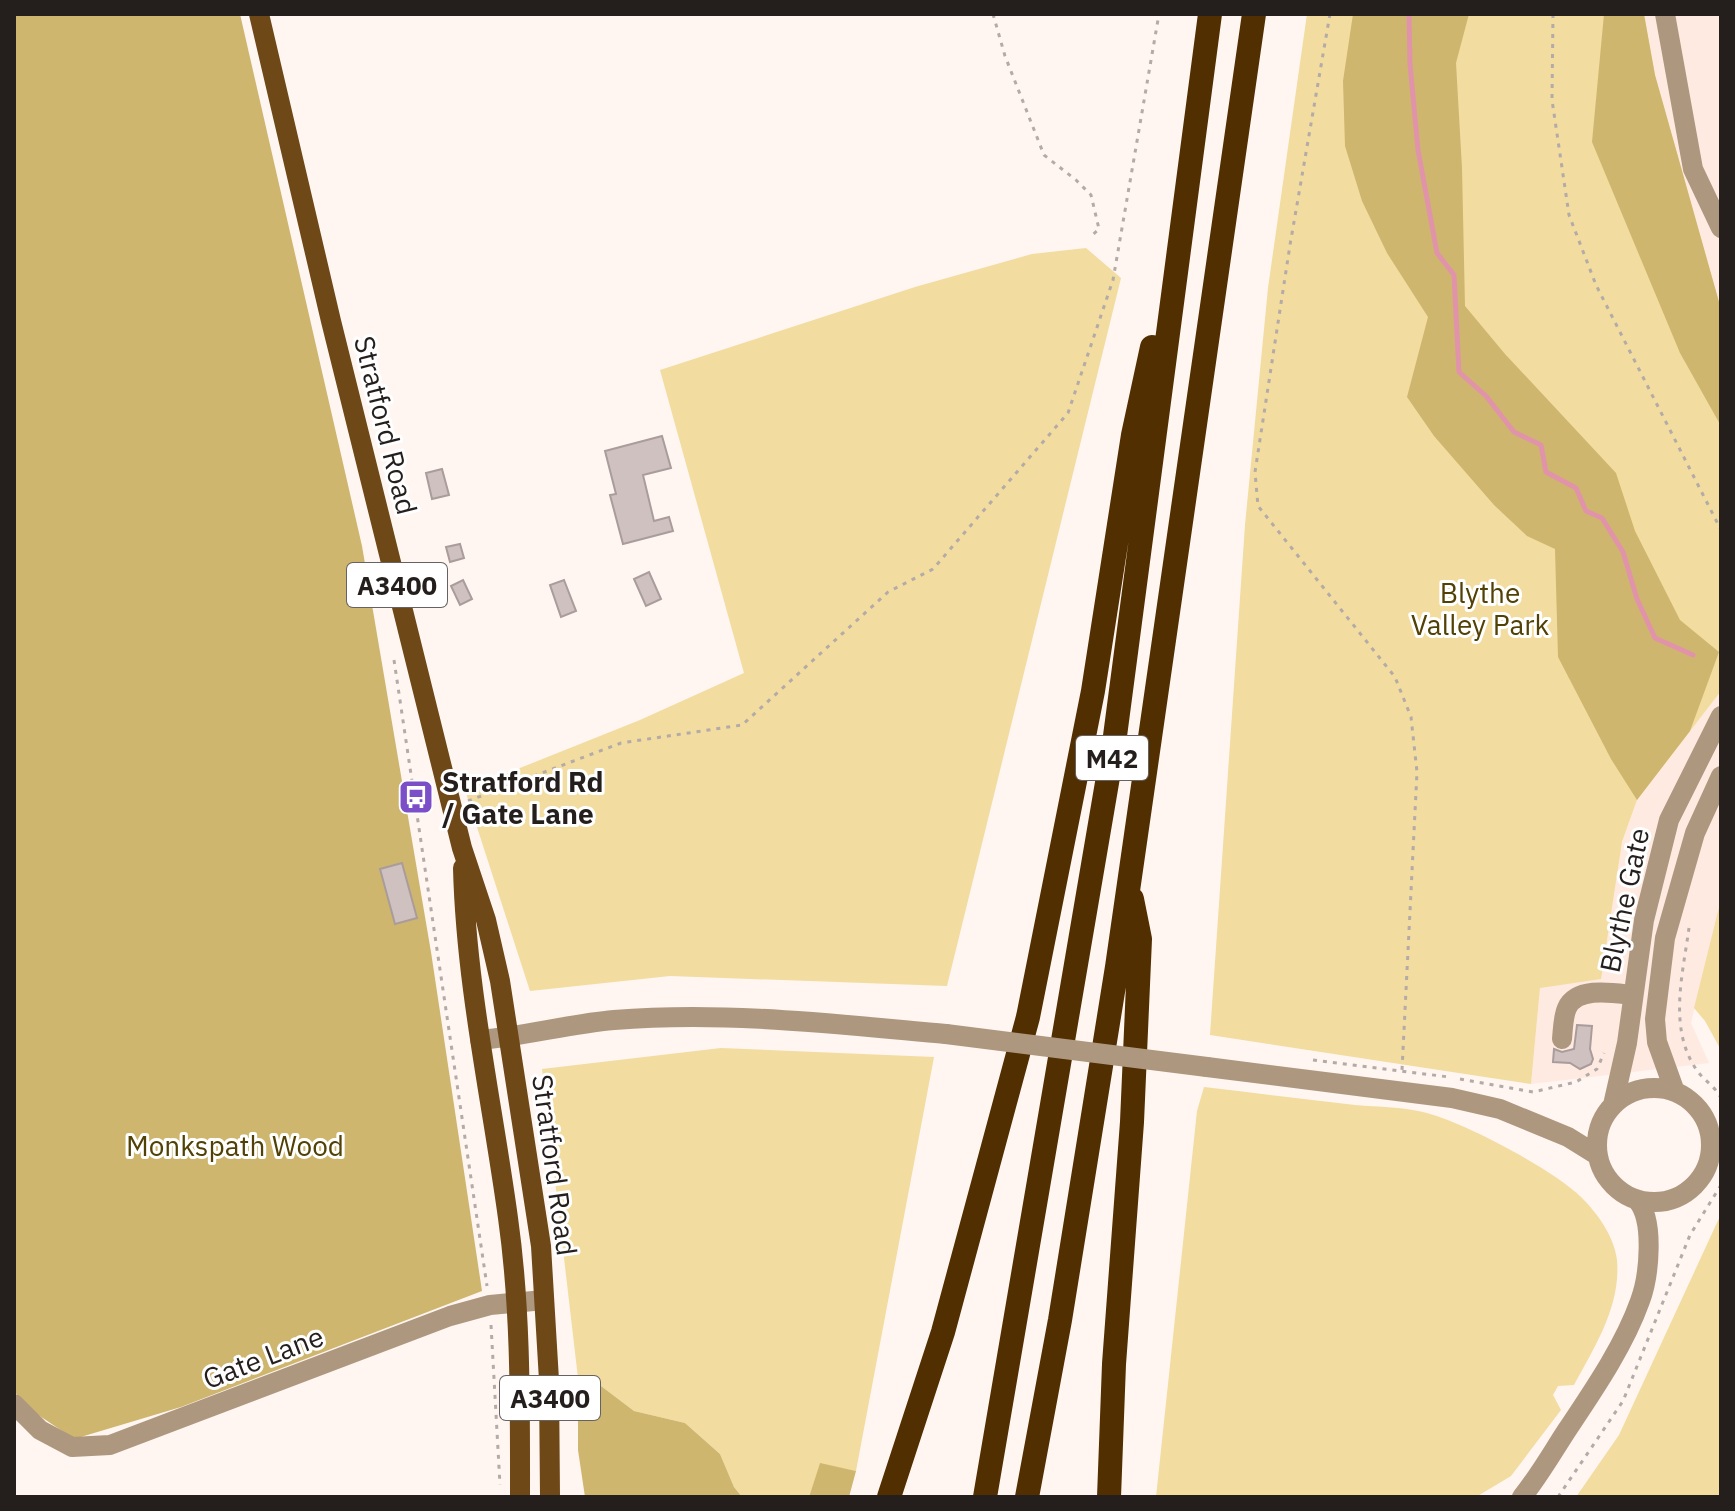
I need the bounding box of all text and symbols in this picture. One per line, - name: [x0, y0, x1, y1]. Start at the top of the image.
- street label: Stratford Road: [346, 332, 426, 518]
- road number: A3400: [347, 563, 447, 607]
- park label: Blythe Valley Park: [1411, 574, 1550, 643]
- road number: M42: [1076, 736, 1148, 780]
- place label: Stratford Rd / Gate Lane: [442, 763, 604, 832]
- bus stop icon: Stratford Rd / Gate Lane: [397, 778, 435, 816]
- street label: Blythe Gate: [1591, 824, 1657, 976]
- street label: Stratford Road: [524, 1072, 586, 1258]
- park label: Monkspath Wood: [126, 1127, 344, 1164]
- street label: Gate Lane: [197, 1317, 329, 1397]
- road number: A3400: [500, 1376, 600, 1420]

